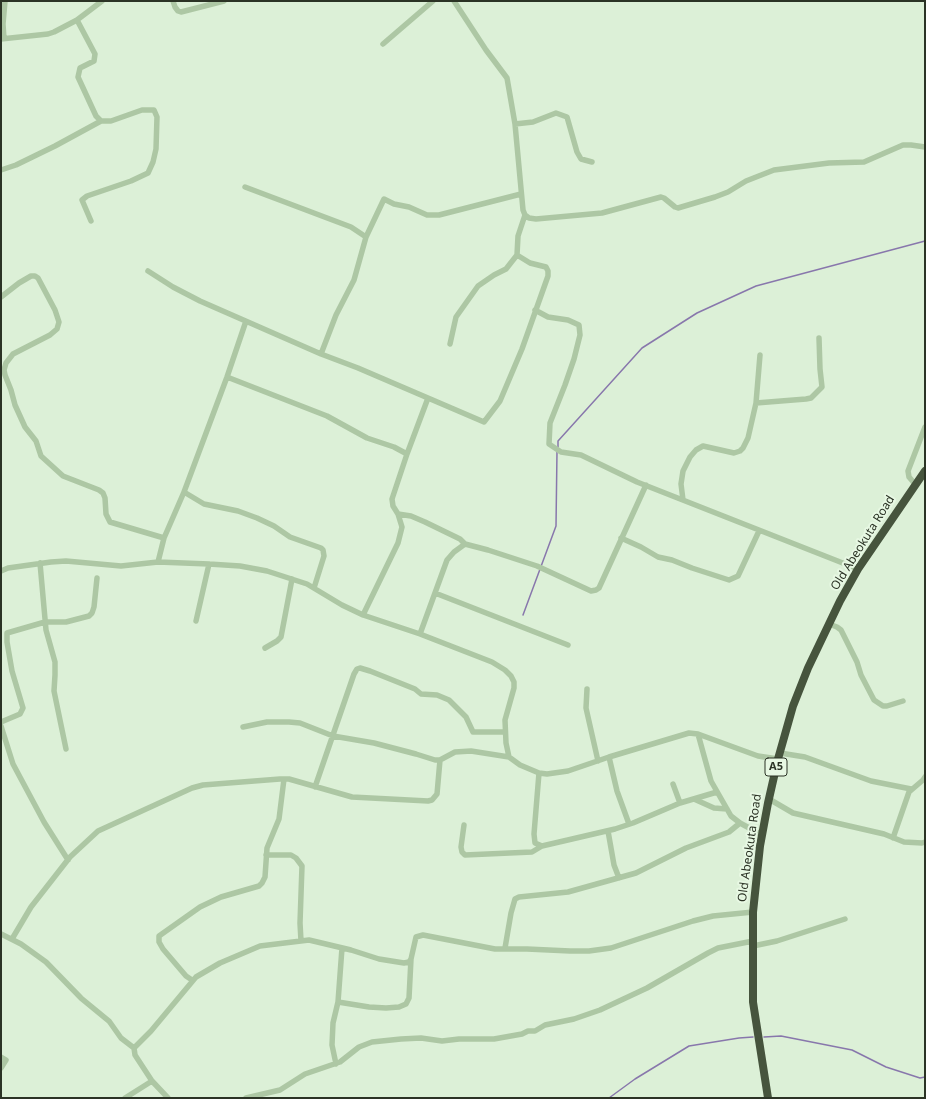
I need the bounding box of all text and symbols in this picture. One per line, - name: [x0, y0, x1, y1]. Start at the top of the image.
- street label: Old Abeokuta Road: [828, 493, 898, 593]
- road number: A5: [765, 758, 787, 776]
- street label: Old Abeokuta Road: [735, 793, 765, 903]

